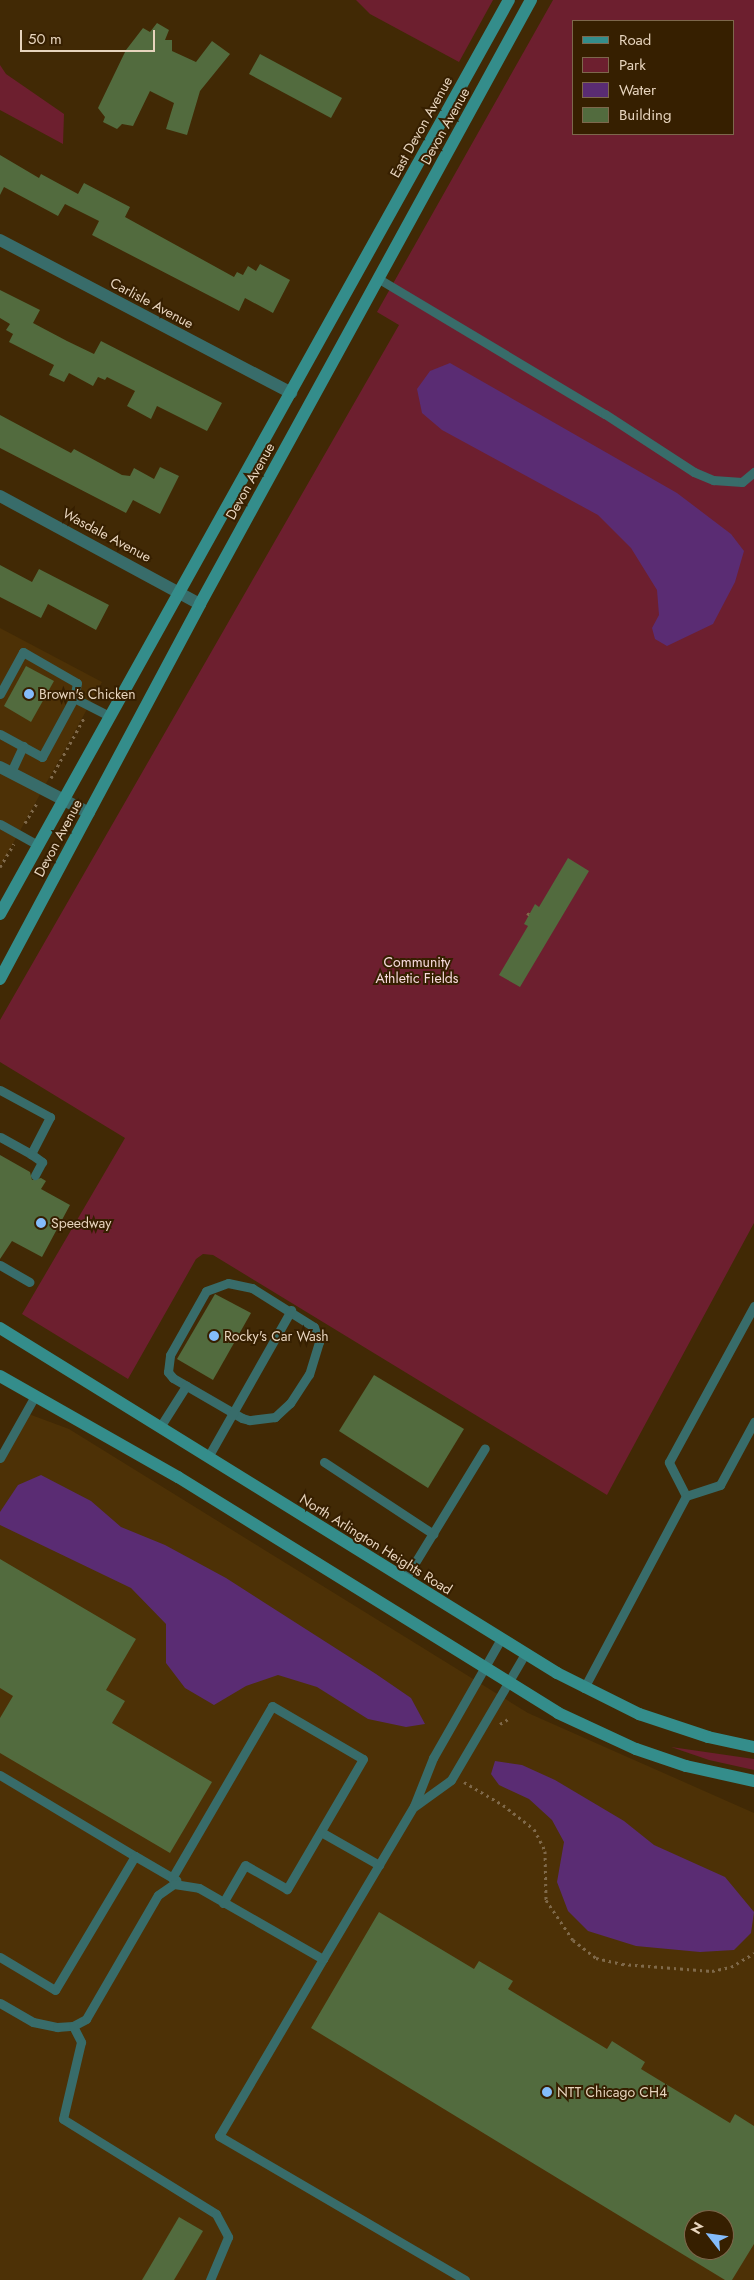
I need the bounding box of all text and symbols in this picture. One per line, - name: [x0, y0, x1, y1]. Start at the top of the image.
- scale bar: [22, 20, 158, 52]
- legend: [572, 20, 734, 135]
- text: 50 m: [28, 28, 62, 50]
- text: Road: [619, 29, 651, 51]
- text: Park: [619, 54, 646, 76]
- street label: East Devon Avenue: [386, 74, 456, 180]
- text: Water: [619, 79, 656, 101]
- street label: Devon Avenue: [417, 85, 473, 167]
- text: Building: [619, 104, 671, 126]
- street label: Carlisle Avenue: [107, 274, 197, 332]
- street label: Devon Avenue: [222, 440, 278, 522]
- street label: Wasdale Avenue: [60, 505, 154, 565]
- place label: Brown's Chicken: [39, 686, 136, 702]
- marker: Brown's Chicken: [23, 688, 35, 700]
- street label: Devon Avenue: [31, 796, 85, 880]
- park label: Community Athletic Fields: [376, 954, 458, 986]
- place label: Speedway: [51, 1215, 111, 1231]
- marker: Speedway: [35, 1217, 47, 1229]
- place label: Rocky's Car Wash: [224, 1328, 329, 1344]
- marker: Rocky's Car Wash: [208, 1330, 220, 1342]
- street label: North Arlington Heights Road: [297, 1490, 455, 1598]
- place label: NTT Chicago CH4: [557, 2084, 667, 2100]
- marker: NTT Chicago CH4: [541, 2086, 553, 2098]
- north arrow: [684, 2210, 734, 2260]
- text: N: [685, 2218, 708, 2238]

